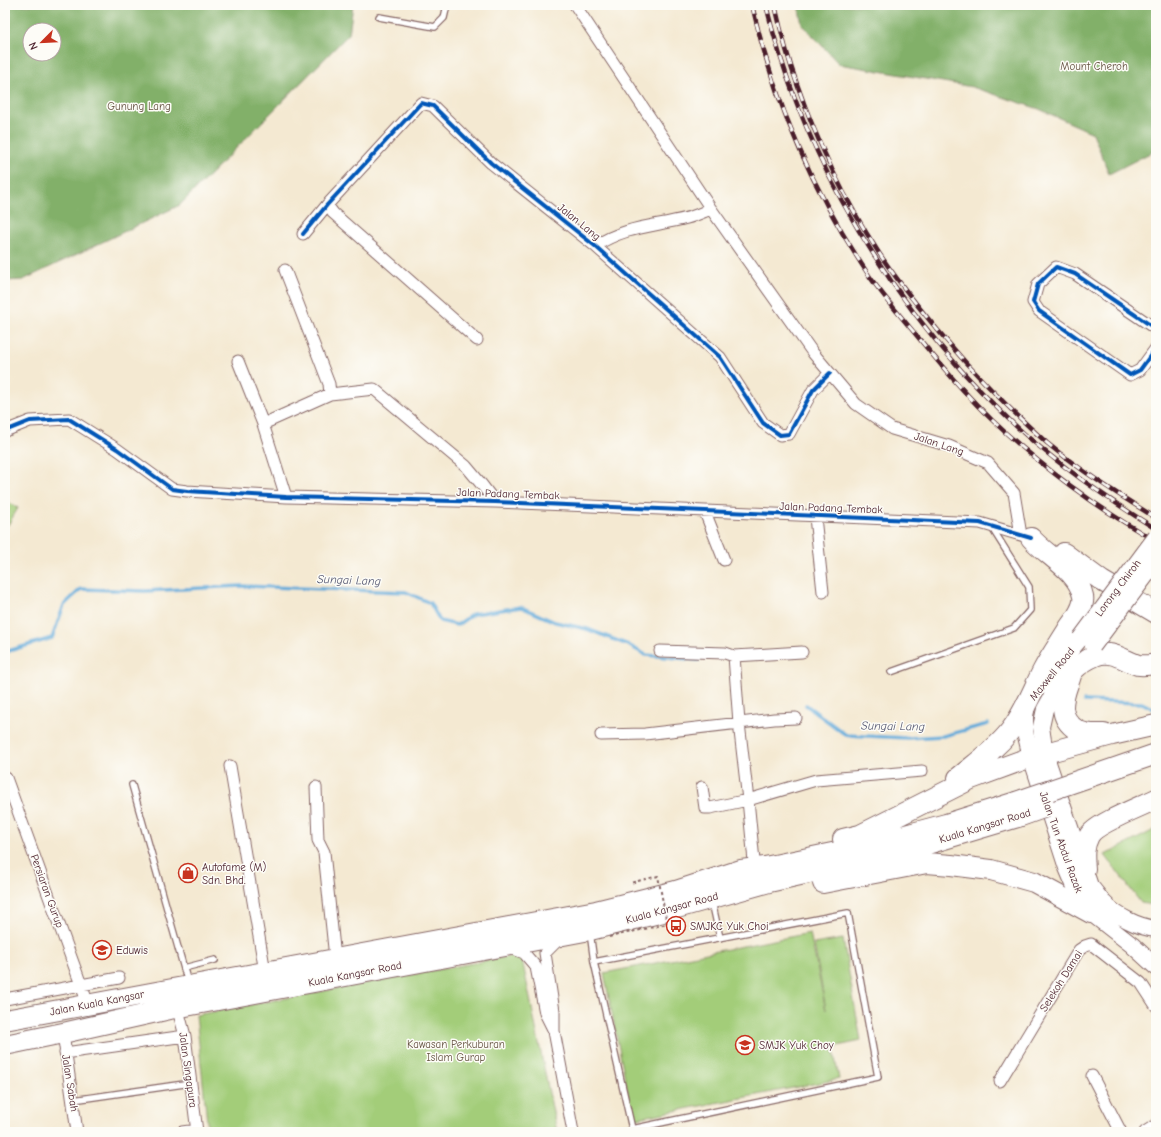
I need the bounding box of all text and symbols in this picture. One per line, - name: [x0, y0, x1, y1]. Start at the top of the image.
- north arrow: [22, 22, 62, 62]
- text: N: [26, 40, 41, 52]
- park label: Mount Cheroh: [1060, 60, 1128, 73]
- park label: Gunung Lang: [107, 100, 171, 113]
- street label: Jalan Lang: [555, 201, 603, 243]
- street label: Jalan Lang: [913, 429, 965, 459]
- street label: Jalan Padang Tembak: [456, 486, 561, 502]
- street label: Jalan Padang Tembak: [779, 500, 884, 516]
- street label: Lorong Chiroh: [1092, 557, 1144, 619]
- water label: Sungai Lang: [317, 572, 381, 588]
- street label: Maxwell Road: [1027, 645, 1077, 703]
- water label: Sungai Lang: [861, 718, 925, 734]
- street label: Jalan Tun Abdul Razak: [1037, 789, 1086, 895]
- street label: Kuala Kangsar Road: [938, 806, 1032, 846]
- street label: Persiaran Gurup: [28, 852, 66, 930]
- place label: Autofame (M) Sdn. Bhd.: [202, 861, 266, 887]
- shop icon: Autofame (M) Sdn. Bhd.: [177, 862, 199, 884]
- street label: Kuala Kangsar Road: [624, 889, 720, 927]
- bus stop icon: SMJKC Yuk Choi: [665, 915, 687, 937]
- place label: SMJKC Yuk Choi: [690, 920, 769, 933]
- school or university icon: Eduwis: [91, 939, 113, 961]
- place label: Eduwis: [116, 944, 148, 957]
- street label: Selekoh Damai: [1037, 948, 1085, 1014]
- street label: Kuala Kangsar Road: [307, 959, 403, 989]
- street label: Jalan Kuala Kangsar: [49, 987, 146, 1019]
- street label: Jalan Singapura: [176, 1031, 200, 1109]
- school or university icon: SMJK Yuk Choy: [734, 1034, 756, 1056]
- park label: Kawasan Perkuburan Islam Gurap: [407, 1038, 505, 1064]
- place label: SMJK Yuk Choy: [759, 1039, 834, 1052]
- street label: Jalan Sabah: [59, 1053, 81, 1113]

